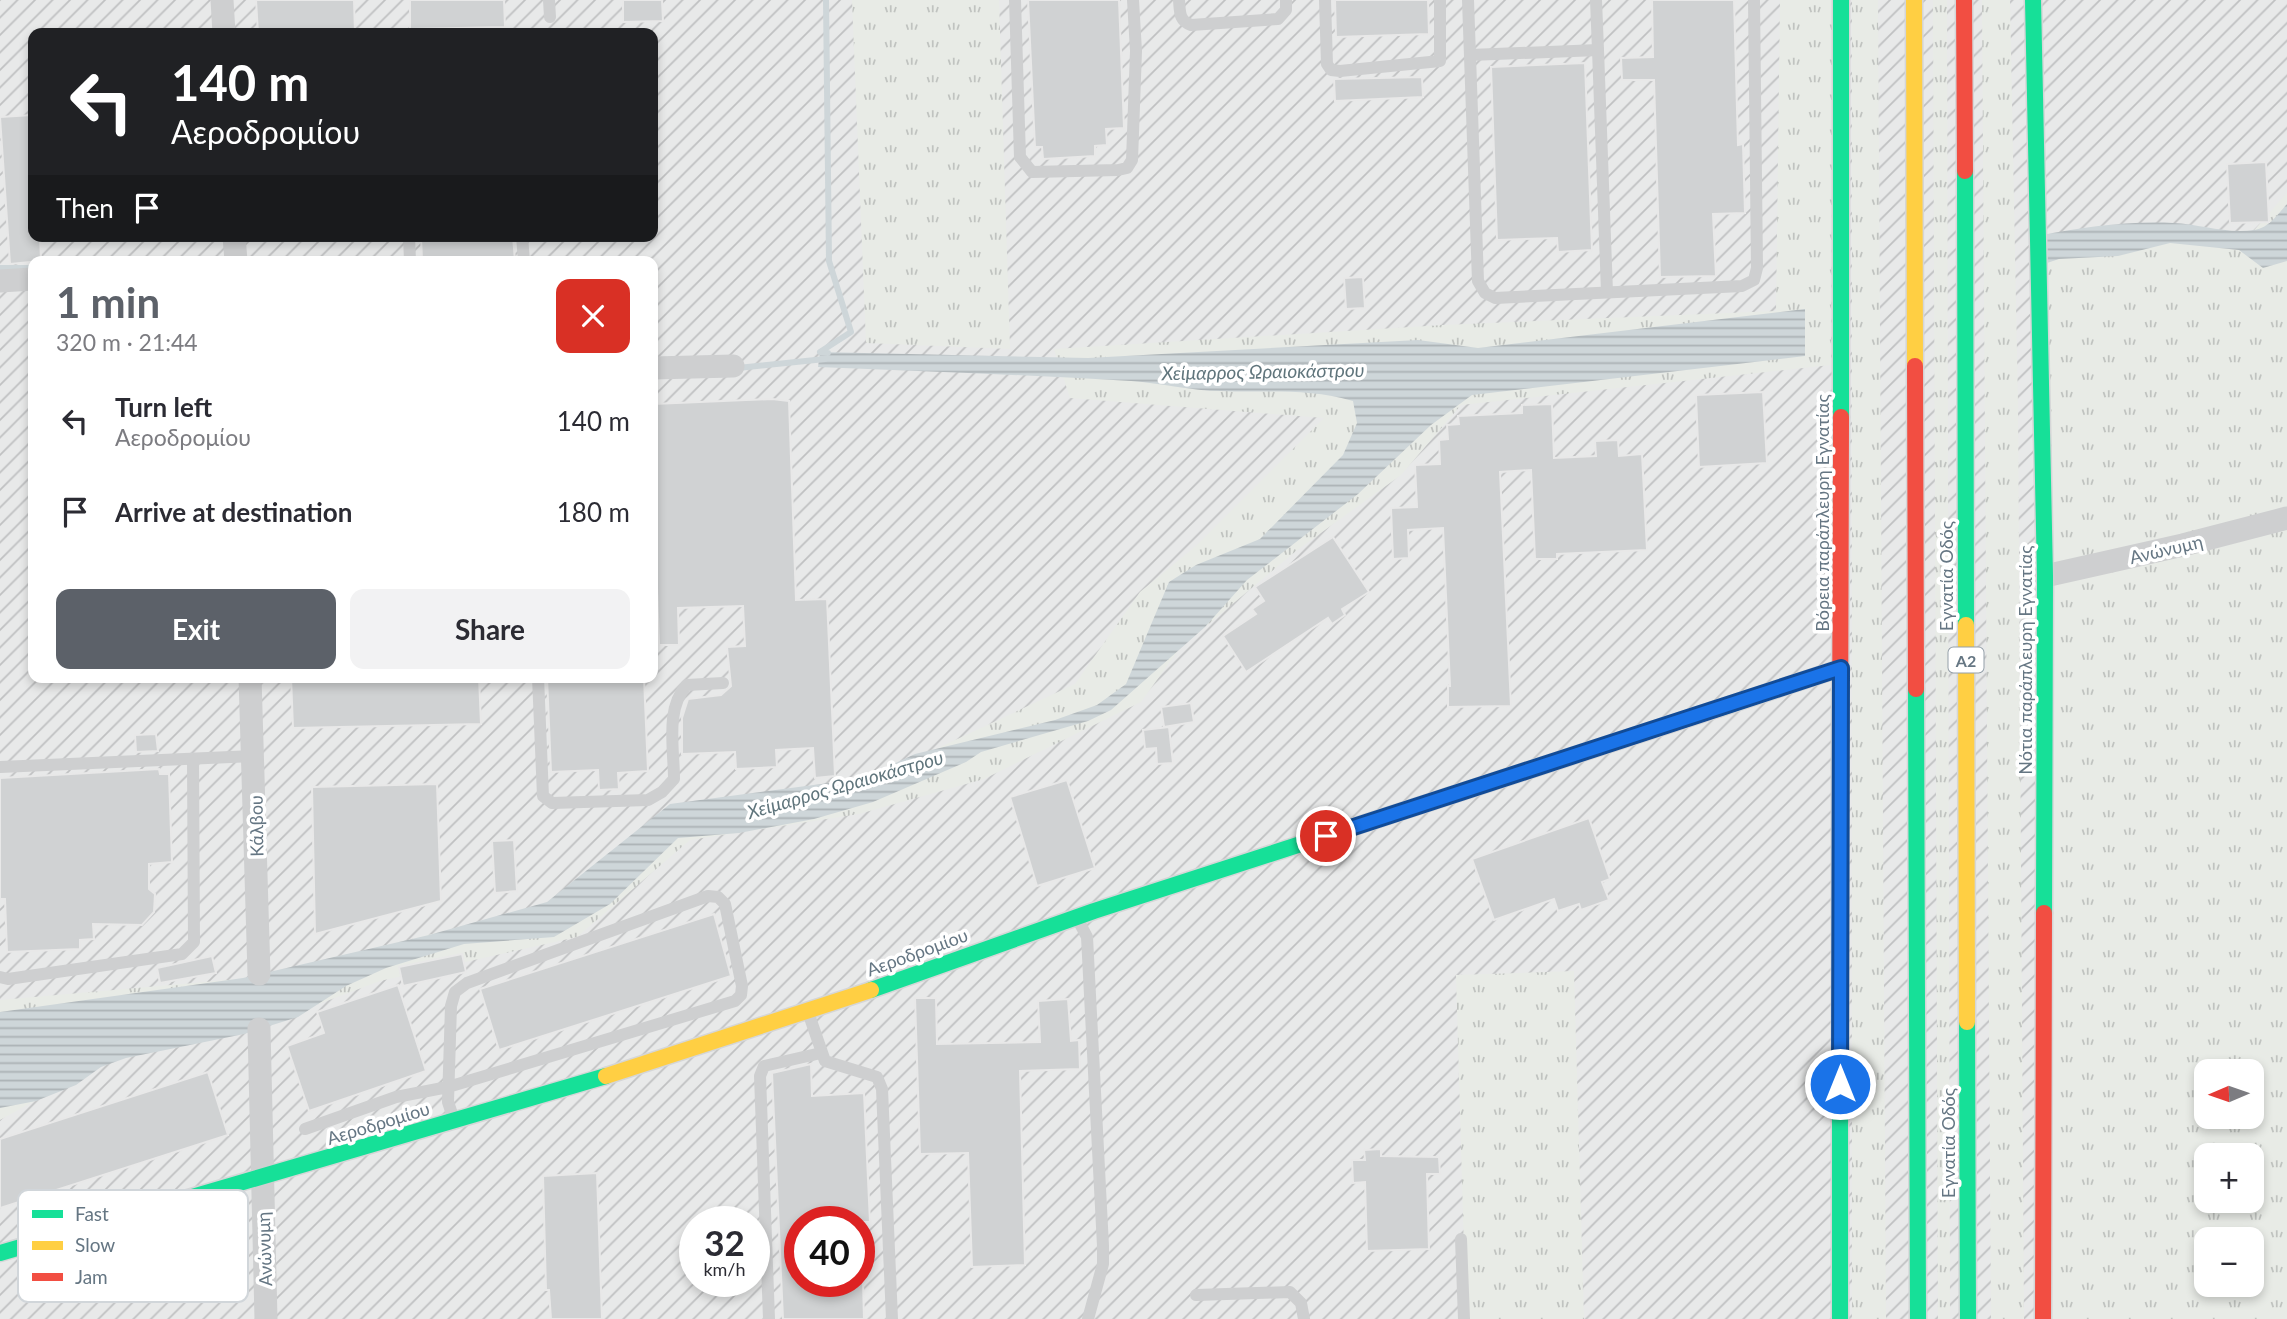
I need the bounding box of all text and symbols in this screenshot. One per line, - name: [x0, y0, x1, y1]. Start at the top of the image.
- text: 140 m: [171, 53, 309, 111]
- icon: left: [56, 56, 147, 147]
- text: Αεροδρομίου: [171, 112, 360, 151]
- icon: arrive: [128, 189, 166, 227]
- text: Then: [56, 192, 114, 224]
- text: 1 min: [56, 277, 160, 327]
- button: close: [556, 279, 630, 353]
- text: 320 m · 21:44: [56, 328, 198, 356]
- water label: Χείμαρρος Ωραιοκάστρου: [1160, 358, 1365, 384]
- text: Turn left: [115, 391, 212, 423]
- street label: Βόρεια παράπλευρη Εγνατίας: [1811, 394, 1833, 632]
- icon: left: [56, 402, 94, 440]
- text: 140 m: [557, 405, 630, 437]
- text: Αεροδρομίου: [115, 423, 251, 451]
- icon: arrive: [56, 493, 94, 531]
- text: Arrive at destination: [115, 496, 352, 528]
- text: 180 m: [557, 496, 630, 528]
- street label: Εγνατία Οδός: [1935, 520, 1957, 631]
- street label: Ανώνυμη: [2127, 530, 2205, 568]
- street label: Νότια παράπλευρη Εγνατίας: [2014, 545, 2036, 775]
- button: Exit: [56, 589, 336, 669]
- button: Share: [350, 589, 630, 669]
- road number: Α2: [1948, 648, 1983, 673]
- water label: Χείμαρρος Ωραιοκάστρου: [743, 745, 946, 823]
- street label: Κάλβου: [244, 795, 268, 857]
- pin: [1296, 806, 1356, 866]
- icon: arrive: [1307, 817, 1345, 855]
- street label: Αεροδρομίου: [863, 923, 971, 981]
- position arrow: [1803, 1047, 1877, 1121]
- north arrow: [2194, 1059, 2264, 1129]
- map controls: [2194, 1059, 2264, 1297]
- street label: Εγνατία Οδός: [1937, 1087, 1959, 1198]
- street label: Αεροδρομίου: [324, 1097, 432, 1149]
- button: +: [2194, 1143, 2264, 1213]
- legend: [18, 1190, 248, 1302]
- text: Fast: [75, 1202, 109, 1225]
- speed limit sign: 40: [784, 1206, 875, 1297]
- street label: Ανώνυμη: [252, 1211, 276, 1287]
- text: 32: [704, 1221, 745, 1263]
- button: −: [2194, 1227, 2264, 1297]
- text: Slow: [75, 1233, 115, 1256]
- text: km/h: [703, 1258, 746, 1280]
- text: Jam: [75, 1265, 108, 1288]

